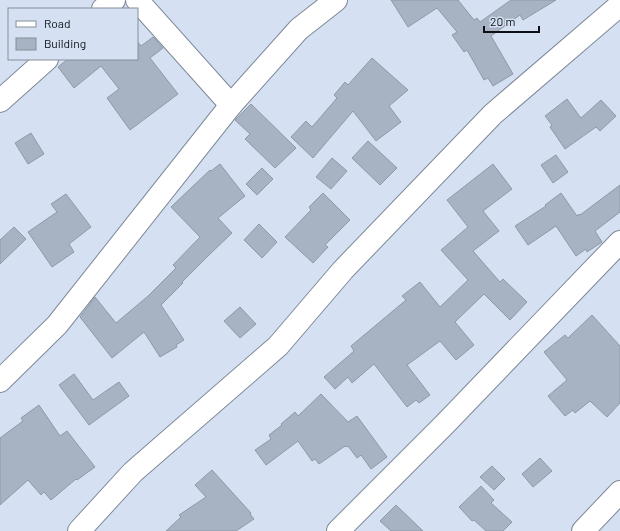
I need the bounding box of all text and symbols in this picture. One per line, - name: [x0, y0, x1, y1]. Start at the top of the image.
- legend: [8, 8, 138, 60]
- scale bar: [484, 8, 539, 34]
- text: 20 m: [490, 14, 516, 28]
- text: Road: [44, 16, 71, 30]
- text: Building: [44, 36, 86, 50]

